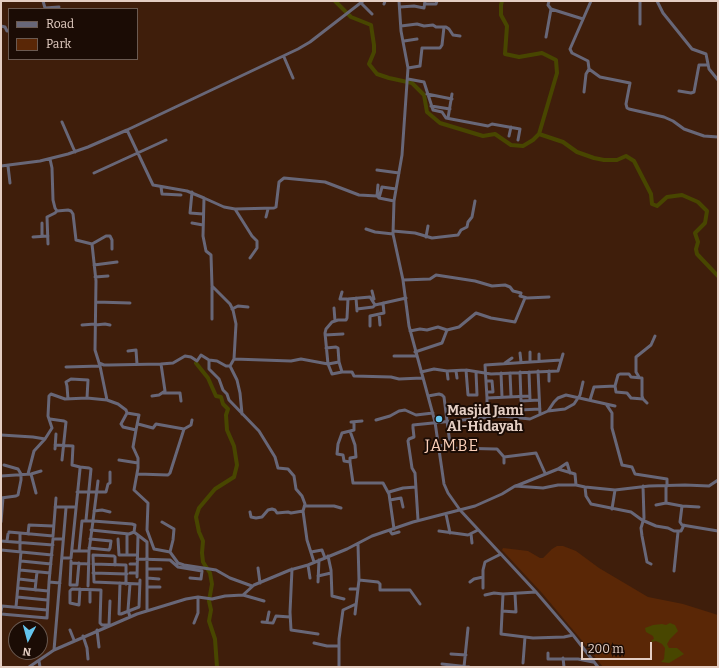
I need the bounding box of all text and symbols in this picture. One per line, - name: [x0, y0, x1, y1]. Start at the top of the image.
- legend: [8, 8, 138, 60]
- text: Road: [46, 17, 74, 31]
- text: Park: [46, 37, 71, 51]
- place label: Masjid Jami Al-Hidayah: [447, 403, 523, 436]
- marker: Masjid Jami Al-Hidayah: [434, 414, 444, 424]
- district label: JAMBE: [425, 437, 479, 457]
- north arrow: [8, 620, 48, 660]
- scale bar: [583, 634, 654, 660]
- text: 200 m: [588, 642, 624, 656]
- text: N: [22, 645, 32, 658]

